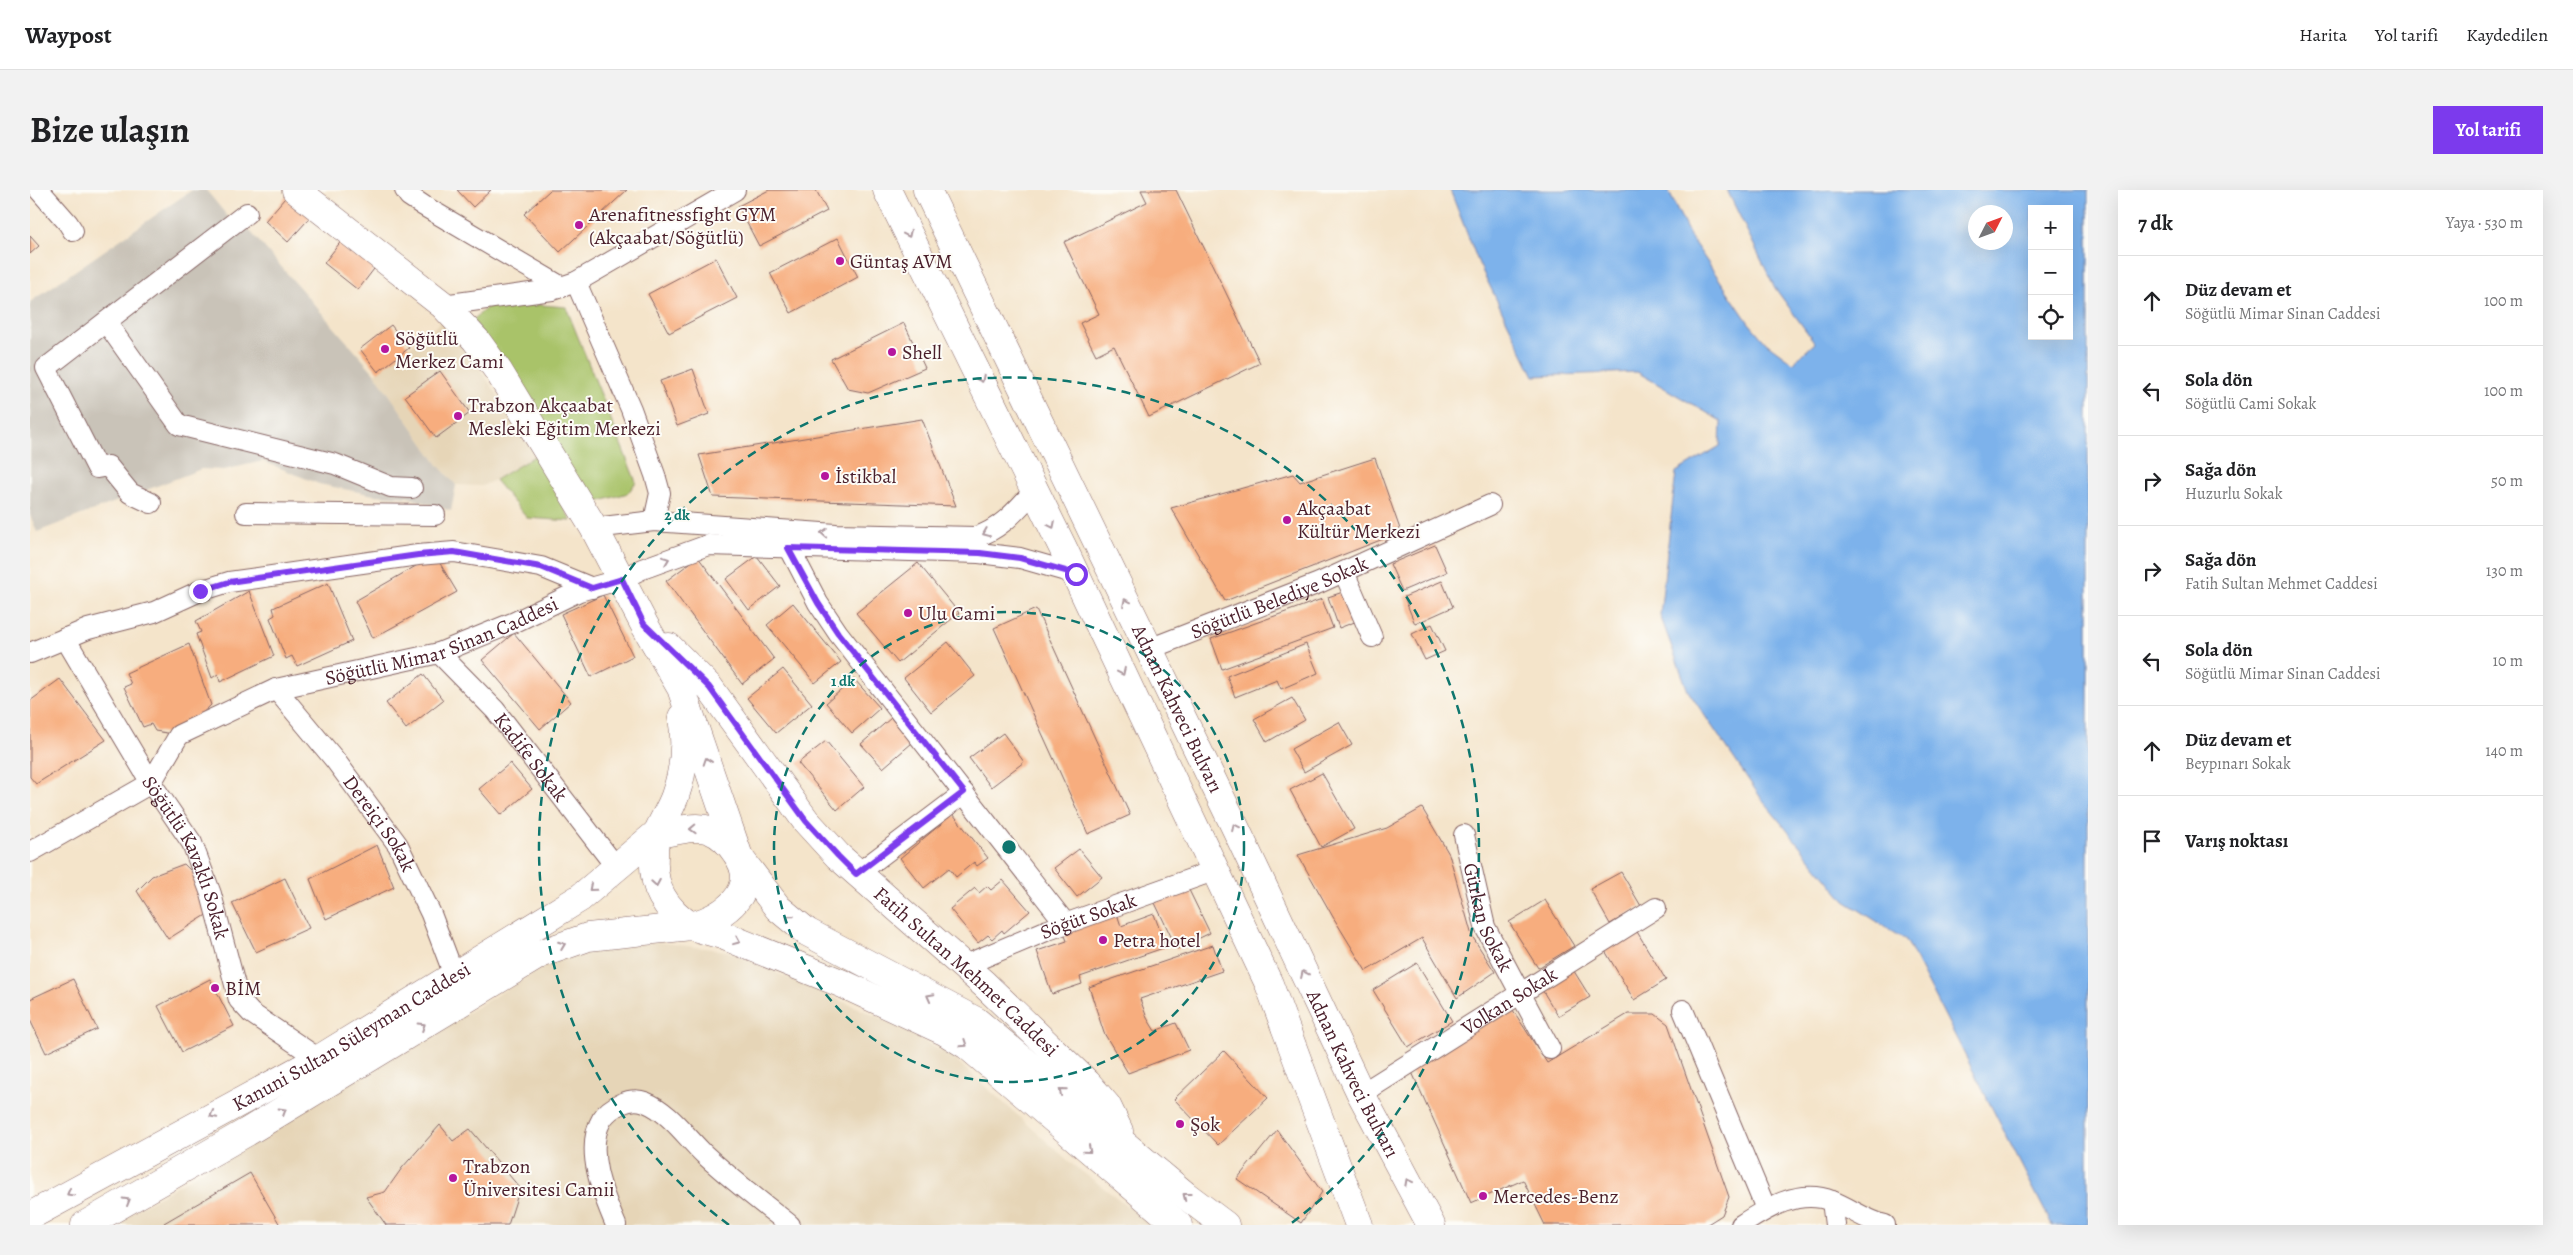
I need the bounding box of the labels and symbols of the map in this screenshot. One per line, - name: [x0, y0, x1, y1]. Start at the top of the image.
- place label: Arenafitnessfight GYM (Akçaabat/Söğütlü): [588, 201, 776, 251]
- north arrow: [1968, 205, 2013, 250]
- marker: Arenafitnessfight GYM (Akçaabat/Söğütlü): [573, 219, 585, 231]
- one-way arrow: [902, 229, 912, 238]
- place label: Güntaş AVM: [850, 248, 952, 275]
- marker: Güntaş AVM: [834, 255, 846, 267]
- place label: Söğütlü Merkez Cami: [395, 325, 504, 375]
- place label: Shell: [902, 339, 942, 366]
- marker: Söğütlü Merkez Cami: [379, 343, 391, 355]
- marker: Shell: [886, 346, 898, 358]
- one-way arrow: [975, 374, 985, 383]
- place label: Trabzon Akçaabat Mesleki Eğitim Merkezi: [468, 392, 661, 442]
- marker: Trabzon Akçaabat Mesleki Eğitim Merkezi: [452, 410, 464, 422]
- place label: İstikbal: [835, 463, 897, 490]
- marker: İstikbal: [819, 470, 831, 482]
- place label: Akçaabat Kültür Merkezi: [1296, 495, 1420, 545]
- text: 2 dk: [664, 505, 690, 525]
- marker: Akçaabat Kültür Merkezi: [1281, 514, 1293, 526]
- one-way arrow: [1046, 520, 1056, 529]
- one-way arrow: [820, 527, 828, 538]
- one-way arrow: [982, 527, 991, 538]
- street label: Söğütlü Belediye Sokak: [1187, 550, 1372, 646]
- one-way arrow: [662, 556, 670, 566]
- route start: [1065, 563, 1088, 586]
- route end: [189, 580, 212, 603]
- street label: Söğütlü Mimar Sinan Caddesi: [322, 590, 563, 692]
- one-way arrow: [1122, 598, 1132, 607]
- place label: Ulu Cami: [918, 600, 995, 627]
- marker: Ulu Cami: [902, 607, 914, 619]
- street label: Adnan Kahveci Bulvarı: [1125, 619, 1230, 797]
- one-way arrow: [1116, 667, 1126, 676]
- text: 1 dk: [831, 671, 855, 691]
- street label: Kadife Sokak: [488, 707, 574, 807]
- one-way arrow: [703, 757, 713, 766]
- street label: Dereiçi Sokak: [337, 770, 422, 876]
- street label: Söğütlü Kavaklı Sokak: [136, 771, 235, 942]
- one-way arrow: [1231, 823, 1241, 832]
- one-way arrow: [688, 824, 696, 834]
- centre of rings: [1000, 838, 1018, 856]
- street label: Gürkan Sokak: [1457, 860, 1519, 977]
- one-way arrow: [650, 878, 660, 887]
- street label: Fatih Sultan Mehmet Caddesi: [868, 880, 1064, 1063]
- one-way arrow: [588, 882, 597, 891]
- street label: Söğüt Sokak: [1036, 886, 1140, 946]
- one-way arrow: [786, 915, 795, 923]
- place label: Petra hotel: [1113, 927, 1201, 954]
- one-way arrow: [732, 934, 741, 945]
- marker: Petra hotel: [1097, 934, 1109, 946]
- one-way arrow: [557, 941, 566, 951]
- street label: Kanuni Sultan Süleyman Caddesi: [227, 956, 476, 1118]
- street label: Volkan Sokak: [1455, 961, 1562, 1042]
- one-way arrow: [1300, 970, 1311, 979]
- place label: BİM: [225, 975, 261, 1002]
- marker: BİM: [209, 982, 221, 994]
- street label: Adnan Kahveci Bulvarı: [1299, 985, 1406, 1162]
- one-way arrow: [927, 993, 936, 1003]
- one-way arrow: [416, 1023, 425, 1033]
- one-way arrow: [959, 1038, 968, 1048]
- one-way arrow: [1059, 1089, 1068, 1097]
- one-way arrow: [277, 1107, 286, 1117]
- one-way arrow: [209, 1109, 218, 1119]
- place label: Şok: [1190, 1111, 1220, 1138]
- marker: Şok: [1174, 1118, 1186, 1130]
- one-way arrow: [1082, 1144, 1091, 1153]
- place label: Trabzon Üniversitesi Camii: [463, 1153, 615, 1203]
- marker: Trabzon Üniversitesi Camii: [447, 1172, 459, 1184]
- one-way arrow: [1404, 1178, 1414, 1187]
- place label: Mercedes-Benz: [1493, 1183, 1619, 1210]
- one-way arrow: [66, 1187, 75, 1197]
- marker: Mercedes-Benz: [1477, 1190, 1489, 1202]
- one-way arrow: [1182, 1193, 1192, 1202]
- one-way arrow: [122, 1197, 131, 1207]

